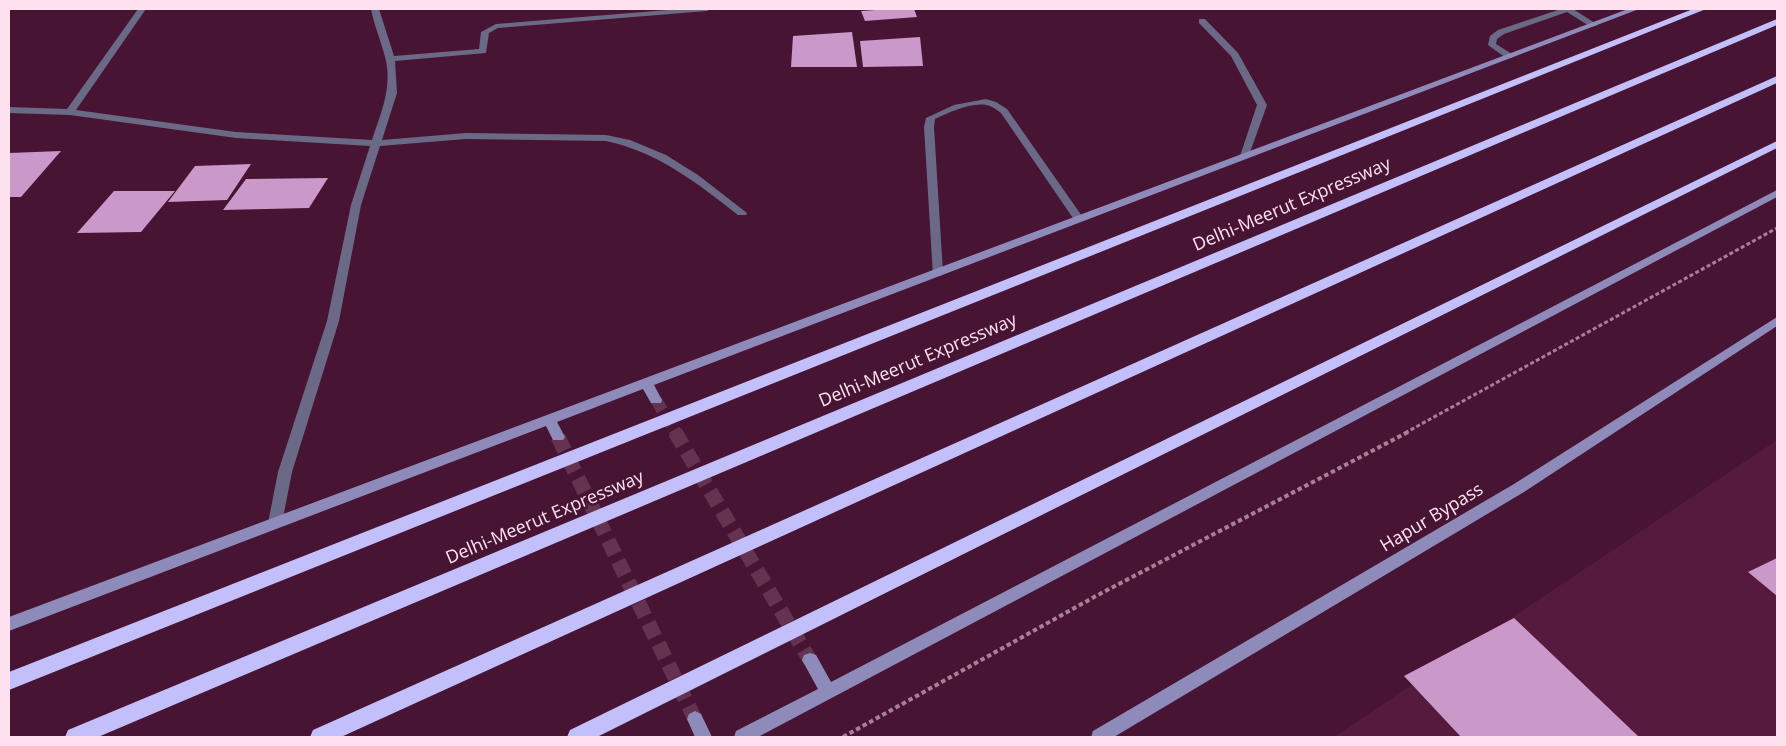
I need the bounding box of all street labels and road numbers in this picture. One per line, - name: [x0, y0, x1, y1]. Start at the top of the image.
- street label: Delhi-Meerut Expressway: [1190, 153, 1394, 257]
- street label: Delhi-Meerut Expressway: [816, 309, 1020, 413]
- street label: Delhi-Meerut Expressway: [443, 466, 647, 570]
- street label: Hapur Bypass: [1377, 479, 1487, 557]

